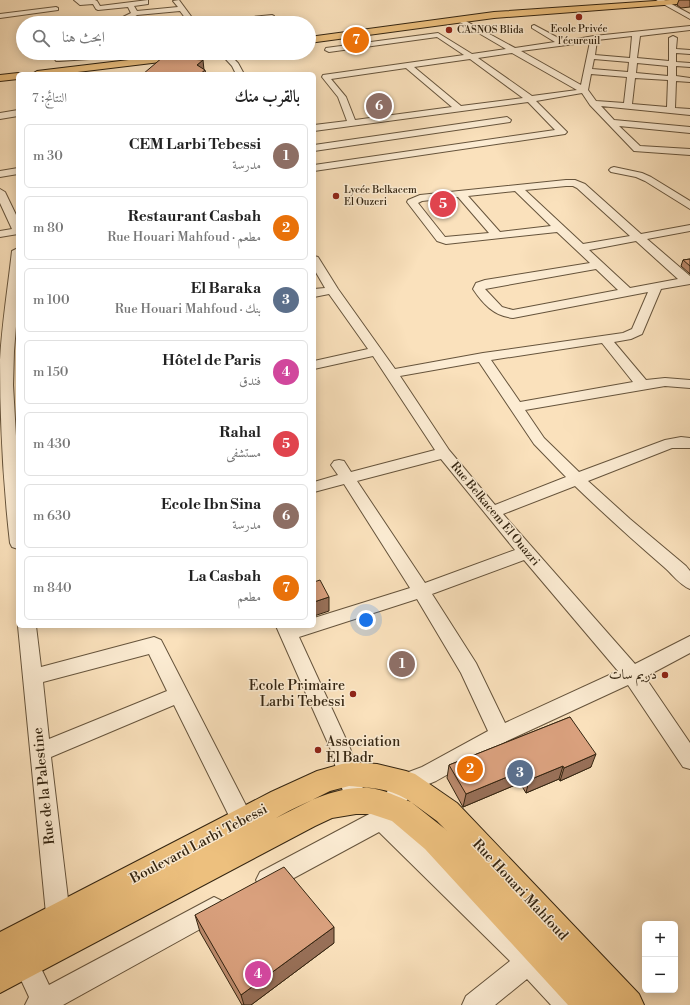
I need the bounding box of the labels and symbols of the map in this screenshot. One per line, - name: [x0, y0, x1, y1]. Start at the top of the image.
- marker: Ecole Privée l'écureuil: [574, 12, 584, 22]
- place label: Ecole Privée l'écureuil: [550, 23, 608, 47]
- place label: CASNOS Blida: [457, 24, 525, 36]
- pin: 7: [343, 25, 369, 55]
- marker: CASNOS Blida: [444, 25, 454, 35]
- pin: 6: [366, 91, 392, 121]
- place label: Lycée Belkacem El Ouzeri: [344, 184, 417, 208]
- pin: 5: [430, 189, 456, 219]
- marker: Lycée Belkacem El Ouzeri: [331, 191, 341, 201]
- street label: Rue Belkacem El Ouazri: [447, 459, 543, 569]
- your location: [356, 610, 376, 630]
- pin: 1: [389, 649, 415, 679]
- place label: دريم سات: [609, 666, 657, 687]
- marker: دريم سات: [660, 670, 670, 680]
- place label: Ecole Primaire Larbi Tebessi: [249, 677, 345, 711]
- marker: Ecole Primaire Larbi Tebessi: [348, 689, 358, 699]
- street label: Rue de la Palestine: [29, 726, 59, 846]
- place label: Association El Badr: [325, 733, 401, 767]
- marker: Association El Badr: [313, 745, 323, 755]
- pin: 2: [457, 754, 483, 784]
- pin: 3: [507, 758, 533, 788]
- street label: Boulevard Larbi Tebessi: [126, 800, 271, 888]
- street label: Rue Houari Mahfoud: [468, 836, 572, 944]
- pin: 4: [245, 959, 271, 989]

